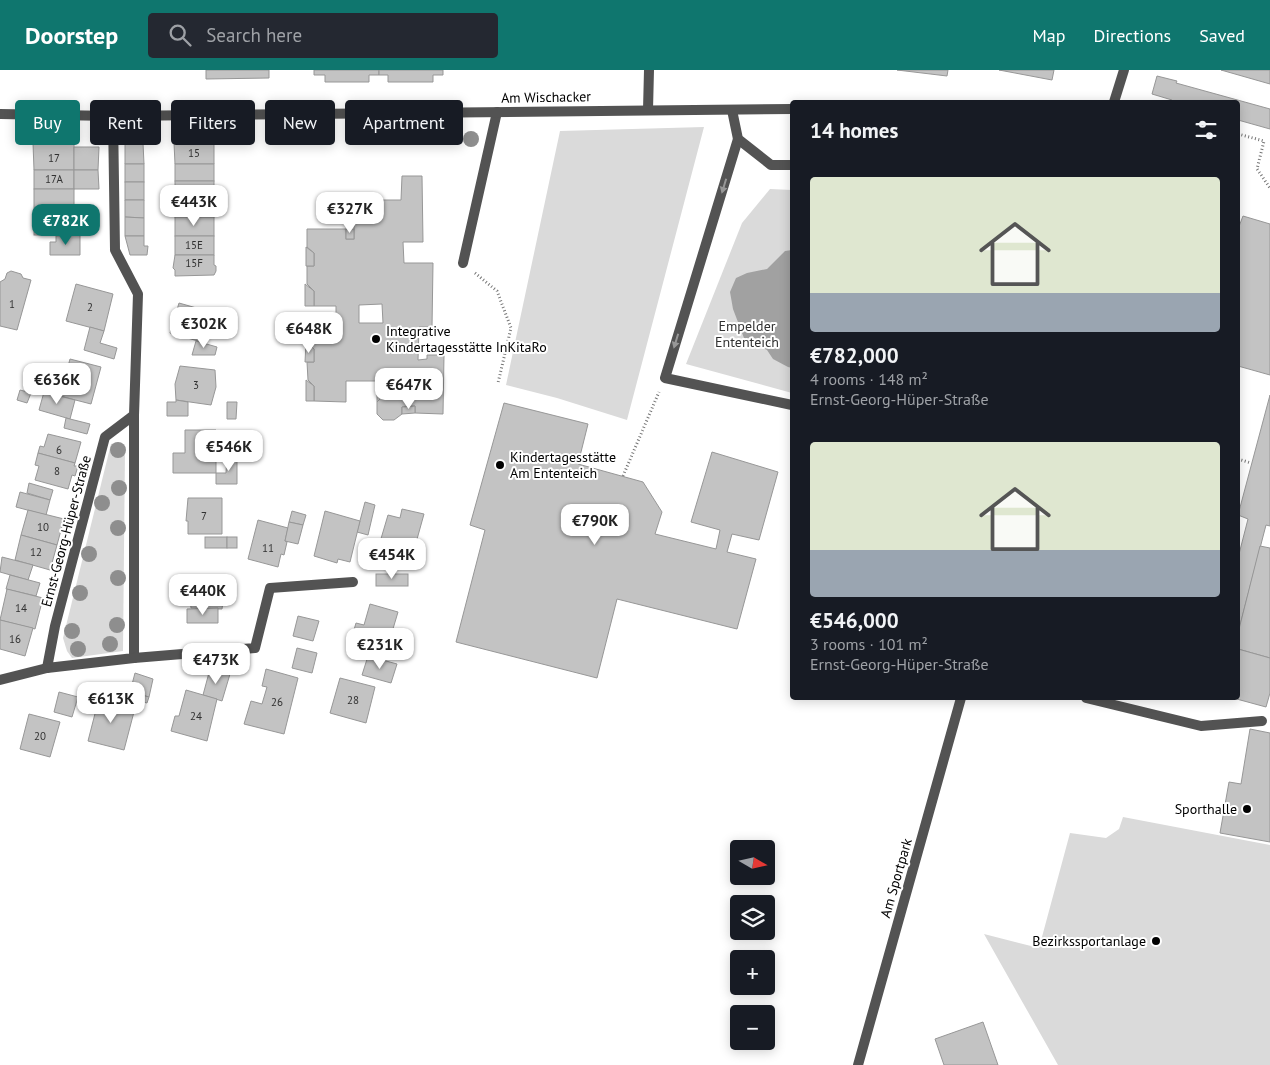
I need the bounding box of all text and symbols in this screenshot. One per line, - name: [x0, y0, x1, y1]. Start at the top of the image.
- search box: [148, 13, 498, 58]
- text: Doorstep: [25, 20, 118, 51]
- icon: search: [166, 21, 194, 49]
- text: Search here: [206, 23, 302, 47]
- text: Map: [1033, 24, 1065, 47]
- text: Directions: [1093, 24, 1171, 47]
- text: Saved: [1199, 24, 1245, 47]
- street label: Am Wischacker: [501, 87, 591, 107]
- chip: Buy: [15, 100, 80, 145]
- chip: Rent: [90, 100, 161, 145]
- chip: Filters: [171, 100, 255, 145]
- chip: New: [265, 100, 335, 145]
- chip: Apartment: [345, 100, 463, 145]
- icon: filters: [1192, 116, 1220, 144]
- text: 14 homes: [810, 117, 898, 144]
- house number: 15: [188, 146, 200, 160]
- house number: 17: [48, 151, 60, 165]
- house number: 17A: [45, 172, 63, 186]
- one-way arrow: [719, 179, 727, 194]
- pin: €443K: [159, 184, 229, 227]
- text: €443K: [171, 191, 217, 211]
- pin: €327K: [315, 191, 385, 234]
- text: €327K: [327, 198, 373, 218]
- pin: €782K: [31, 204, 101, 246]
- icon: home: [970, 209, 1060, 299]
- text: €782K: [43, 210, 89, 230]
- house number: 15E: [185, 238, 203, 252]
- house number: 15F: [185, 256, 203, 270]
- house number: 1: [9, 297, 15, 311]
- house number: 2: [87, 300, 93, 314]
- pin: €302K: [169, 306, 239, 349]
- pin: €648K: [274, 312, 344, 354]
- text: €302K: [181, 313, 227, 333]
- park label: Empelder Ententeich: [715, 317, 779, 351]
- text: €648K: [286, 318, 332, 338]
- place label: Integrative Kindertagesstätte InKitaRo: [386, 322, 547, 356]
- marker: Integrative Kindertagesstätte InKitaRo: [370, 333, 382, 345]
- one-way arrow: [671, 334, 679, 349]
- text: €782,000: [810, 342, 899, 369]
- pin: €636K: [22, 362, 92, 405]
- pin: €647K: [374, 368, 444, 410]
- text: €636K: [34, 369, 80, 389]
- text: 4 rooms · 148 m²: [810, 369, 928, 389]
- text: €647K: [386, 374, 432, 394]
- house number: 3: [193, 378, 199, 392]
- text: Ernst-Georg-Hüper-Straße: [810, 389, 989, 409]
- pin: €546K: [194, 430, 264, 472]
- text: €546K: [206, 436, 252, 456]
- house number: 6: [56, 443, 62, 457]
- place label: Kindertagesstätte Am Ententeich: [510, 448, 616, 482]
- street label: Ernst-Georg-Hüper-Straße: [37, 453, 95, 609]
- marker: Kindertagesstätte Am Ententeich: [494, 459, 506, 471]
- house number: 8: [54, 464, 60, 478]
- icon: home: [970, 474, 1060, 564]
- pin: €790K: [560, 504, 630, 546]
- house number: 7: [201, 509, 207, 523]
- text: €790K: [572, 510, 618, 530]
- house number: 10: [37, 520, 49, 534]
- pin: €454K: [357, 538, 427, 580]
- house number: 11: [262, 541, 274, 555]
- text: €454K: [369, 544, 415, 564]
- house number: 12: [30, 545, 42, 559]
- pin: €440K: [168, 574, 238, 616]
- text: €440K: [180, 580, 226, 600]
- house number: 14: [15, 601, 27, 615]
- text: €546,000: [810, 607, 899, 634]
- pin: €231K: [345, 628, 415, 670]
- house number: 16: [9, 632, 21, 646]
- text: €231K: [357, 634, 403, 654]
- text: 3 rooms · 101 m²: [810, 634, 928, 654]
- pin: €473K: [181, 642, 251, 685]
- text: €473K: [193, 649, 239, 669]
- text: Ernst-Georg-Hüper-Straße: [810, 654, 989, 674]
- pin: €613K: [76, 682, 146, 724]
- text: €613K: [88, 688, 134, 708]
- house number: 28: [347, 693, 359, 707]
- house number: 26: [271, 695, 283, 709]
- house number: 24: [190, 709, 202, 723]
- house number: 20: [34, 729, 46, 743]
- place label: Sporthalle: [1175, 800, 1237, 818]
- marker: Sporthalle: [1241, 803, 1253, 815]
- street label: Am Sportpark: [876, 836, 916, 920]
- north arrow: [730, 840, 775, 885]
- map controls: [730, 840, 775, 1050]
- button: layers: [730, 895, 775, 940]
- place label: Bezirkssportanlage: [1032, 932, 1146, 950]
- marker: Bezirkssportanlage: [1150, 935, 1162, 947]
- button: +: [730, 950, 775, 995]
- button: −: [730, 1005, 775, 1050]

